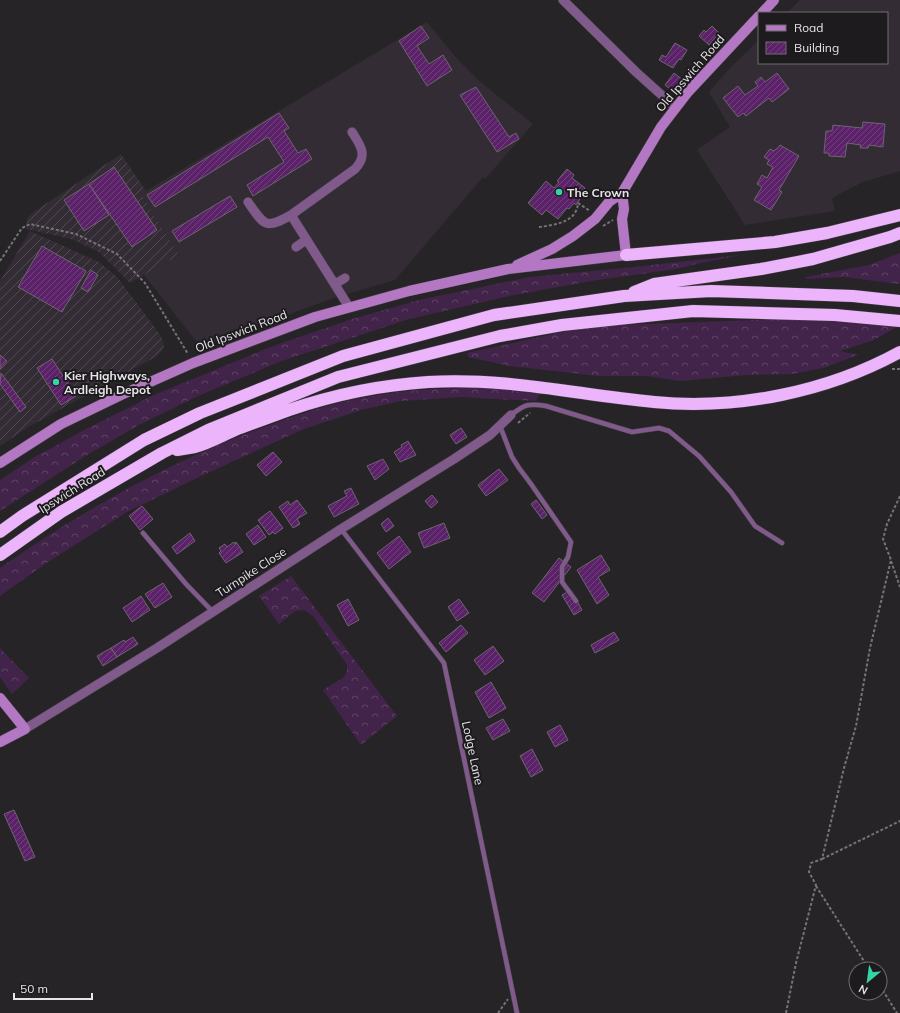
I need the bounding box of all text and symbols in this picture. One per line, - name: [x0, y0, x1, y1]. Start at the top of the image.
- legend: [758, 12, 888, 64]
- text: Road: [794, 20, 823, 35]
- street label: Old Ipswich Road: [652, 31, 728, 115]
- text: Building: [794, 40, 839, 55]
- place label: The Crown: [567, 185, 629, 200]
- marker: The Crown: [554, 187, 564, 197]
- street label: Old Ipswich Road: [193, 307, 289, 355]
- place label: Kier Highways, Ardleigh Depot: [64, 368, 151, 397]
- marker: Kier Highways, Ardleigh Depot: [51, 377, 61, 387]
- street label: Ipswich Road: [36, 464, 108, 516]
- street label: Turnpike Close: [213, 544, 289, 600]
- street label: Lodge Lane: [459, 720, 487, 786]
- north arrow: [848, 961, 888, 1001]
- scale bar: [14, 975, 92, 1001]
- text: 50 m: [20, 981, 48, 996]
- text: N: [856, 982, 870, 998]

